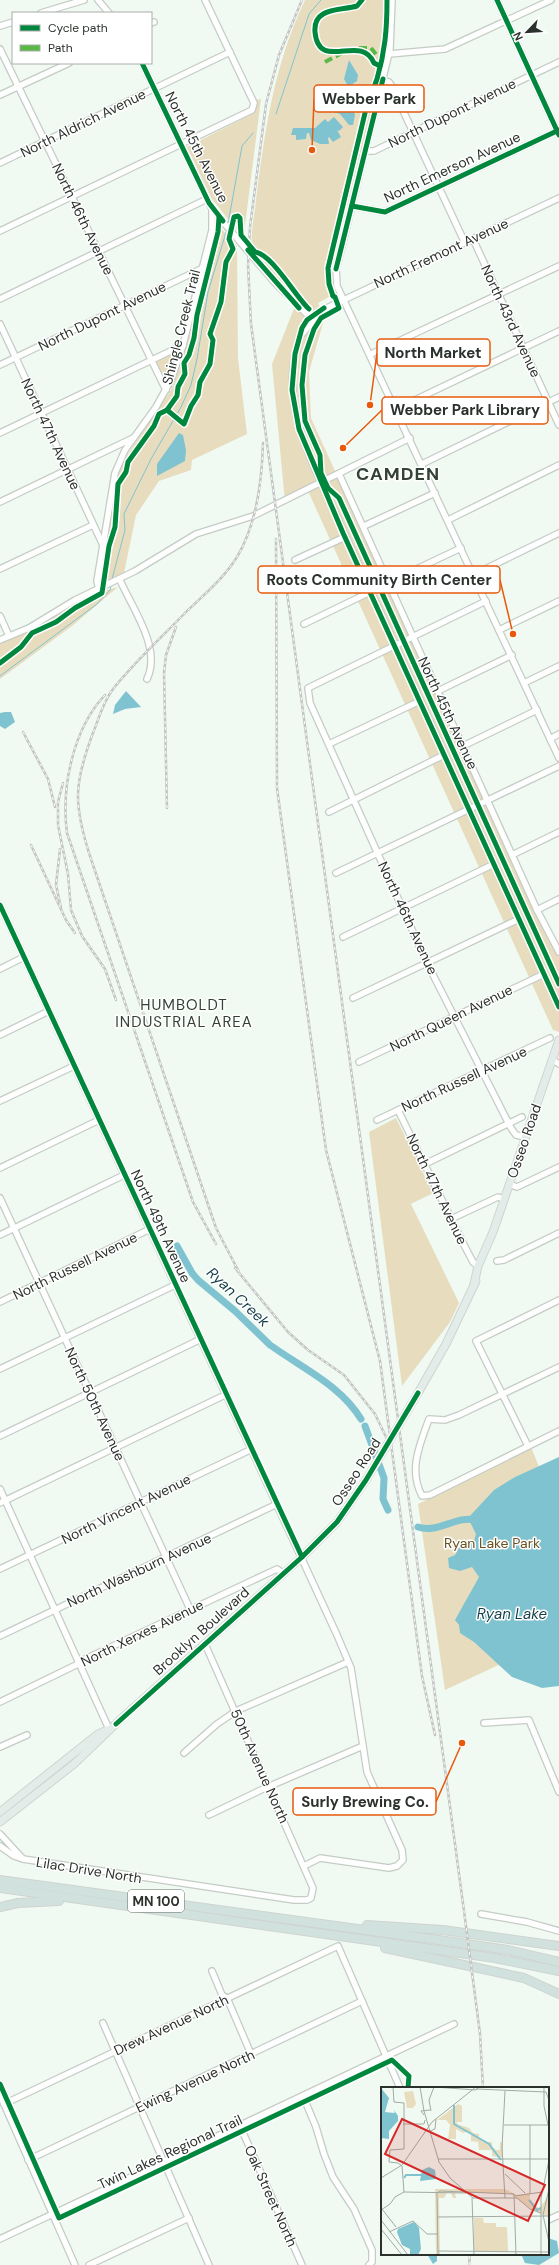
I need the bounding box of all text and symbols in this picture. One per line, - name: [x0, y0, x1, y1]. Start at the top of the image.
- legend: [12, 12, 152, 64]
- north arrow: [507, 12, 547, 52]
- text: Cycle path: [48, 20, 108, 36]
- text: N: [510, 30, 526, 43]
- text: Path: [48, 40, 73, 56]
- street label: North Dupont Avenue: [385, 74, 519, 152]
- street label: North Aldrich Avenue: [17, 85, 149, 161]
- callout: Webber Park: [314, 85, 424, 112]
- street label: North 45th Avenue: [161, 88, 233, 206]
- text: Webber Park: [322, 89, 416, 109]
- street label: North Emerson Avenue: [381, 127, 523, 207]
- street label: North 46th Avenue: [48, 160, 118, 278]
- street label: North Fremont Avenue: [371, 214, 511, 292]
- street label: North 43rd Avenue: [477, 262, 545, 380]
- street label: Shingle Creek Trail: [158, 267, 204, 387]
- street label: North Dupont Avenue: [35, 277, 169, 355]
- callout: North Market: [377, 339, 490, 366]
- text: North Market: [384, 343, 482, 363]
- street label: North 47th Avenue: [17, 375, 85, 493]
- callout: Webber Park Library: [382, 397, 548, 424]
- text: Webber Park Library: [390, 400, 540, 420]
- district label: CAMDEN: [356, 462, 440, 486]
- callout: Roots Community Birth Center: [258, 566, 500, 593]
- text: Roots Community Birth Center: [266, 570, 492, 590]
- street label: North 45th Avenue: [414, 654, 482, 772]
- street label: North 46th Avenue: [374, 859, 442, 977]
- street label: North Queen Avenue: [387, 980, 515, 1056]
- district label: HUMBOLDT INDUSTRIAL AREA: [115, 995, 253, 1032]
- street label: North Russell Avenue: [398, 1042, 530, 1116]
- street label: Osseo Road: [503, 1101, 545, 1181]
- street label: North 47th Avenue: [402, 1131, 472, 1247]
- street label: North 49th Avenue: [127, 1167, 195, 1285]
- street label: North Russell Avenue: [10, 1228, 140, 1304]
- water label: Ryan Creek: [202, 1263, 274, 1332]
- street label: North 50th Avenue: [61, 1344, 129, 1464]
- street label: Osseo Road: [327, 1435, 385, 1509]
- street label: North Vincent Avenue: [58, 1470, 194, 1548]
- street label: North Washburn Avenue: [64, 1529, 214, 1611]
- park label: Ryan Lake Park: [444, 1534, 540, 1552]
- street label: Brooklyn Boulevard: [149, 1583, 253, 1679]
- street label: North Xerxes Avenue: [78, 1595, 206, 1671]
- water label: Ryan Lake: [477, 1604, 548, 1624]
- street label: 50th Avenue North: [227, 1706, 293, 1826]
- callout: Surly Brewing Co.: [293, 1788, 436, 1815]
- text: Surly Brewing Co.: [301, 1792, 429, 1812]
- street label: Lilac Drive North: [35, 1853, 143, 1887]
- road number: MN 100: [128, 1890, 184, 1912]
- street label: Drew Avenue North: [111, 1991, 231, 2059]
- street label: Ewing Avenue North: [133, 2045, 257, 2117]
- inset map: [381, 2087, 549, 2255]
- street label: Twin Lakes Regional Trail: [95, 2111, 245, 2193]
- street label: Oak Street North: [241, 2142, 301, 2250]

